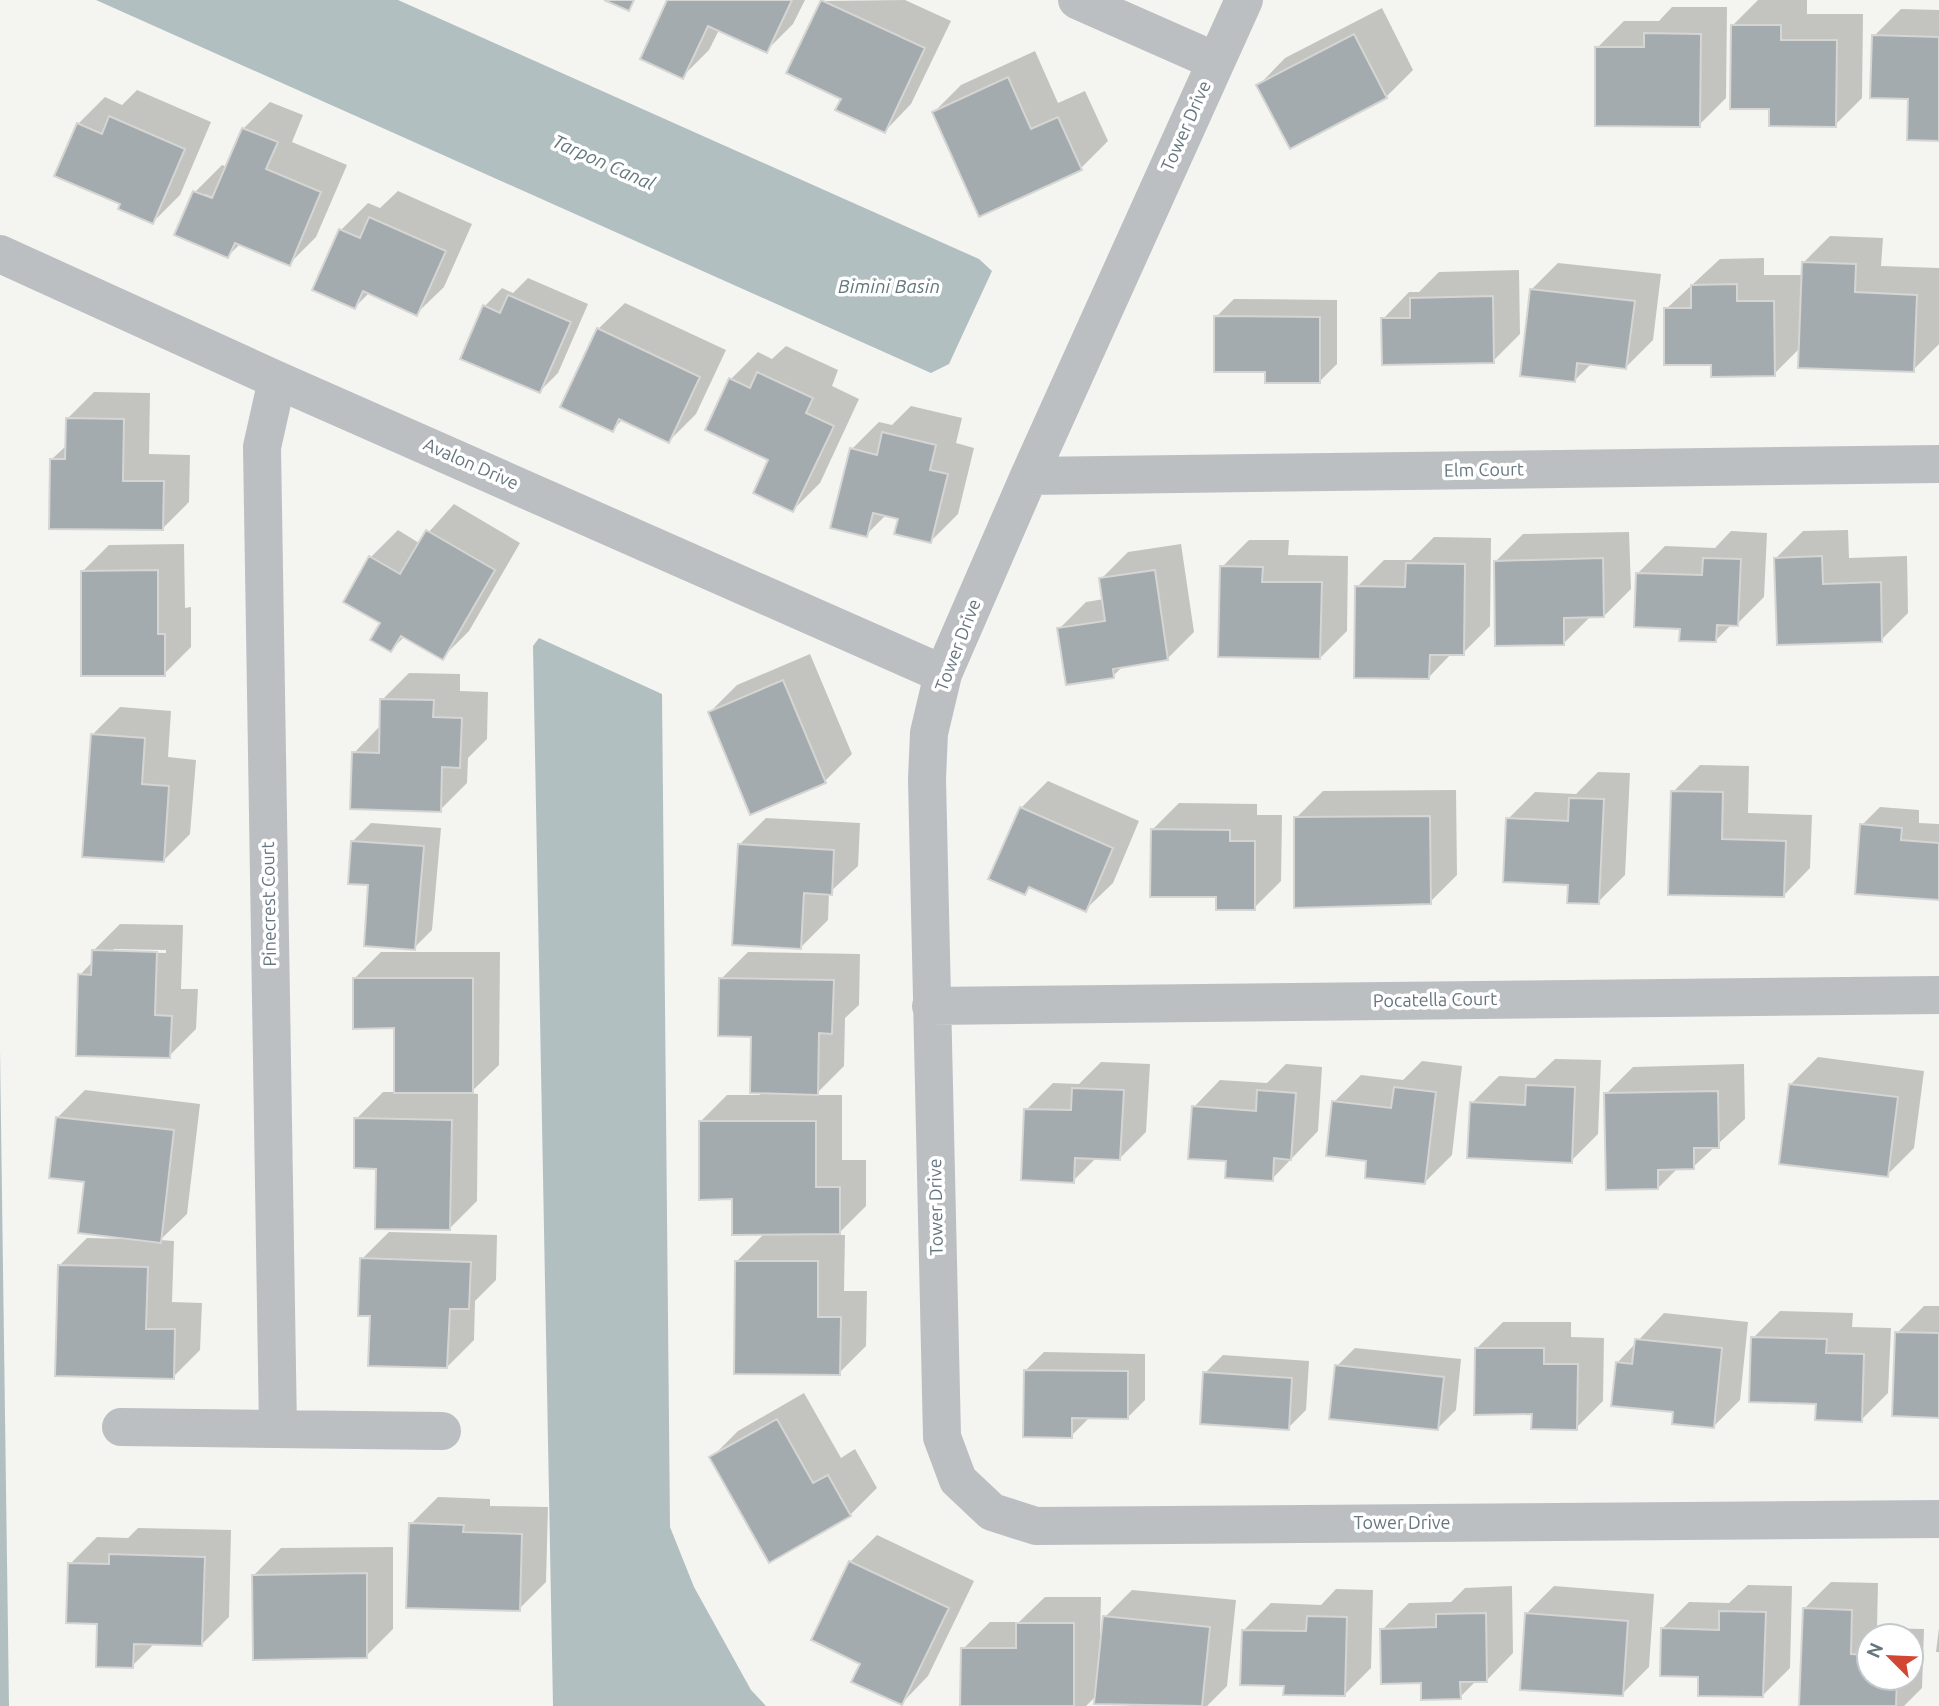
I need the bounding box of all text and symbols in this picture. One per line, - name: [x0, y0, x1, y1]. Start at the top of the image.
- street label: Tower Drive: [1156, 77, 1214, 174]
- water label: Tarpon Canal: [549, 130, 659, 195]
- water label: Bimini Basin: [838, 275, 940, 297]
- street label: Avalon Drive: [421, 433, 522, 493]
- street label: Elm Court: [1444, 458, 1524, 480]
- street label: Tower Drive: [930, 596, 984, 694]
- street label: Pinecrest Court: [257, 841, 279, 967]
- street label: Pocatella Court: [1373, 988, 1497, 1010]
- street label: Tower Drive: [924, 1158, 946, 1256]
- street label: Tower Drive: [1353, 1512, 1451, 1532]
- north arrow: [1855, 1622, 1925, 1692]
- text: N: [1862, 1639, 1887, 1661]

